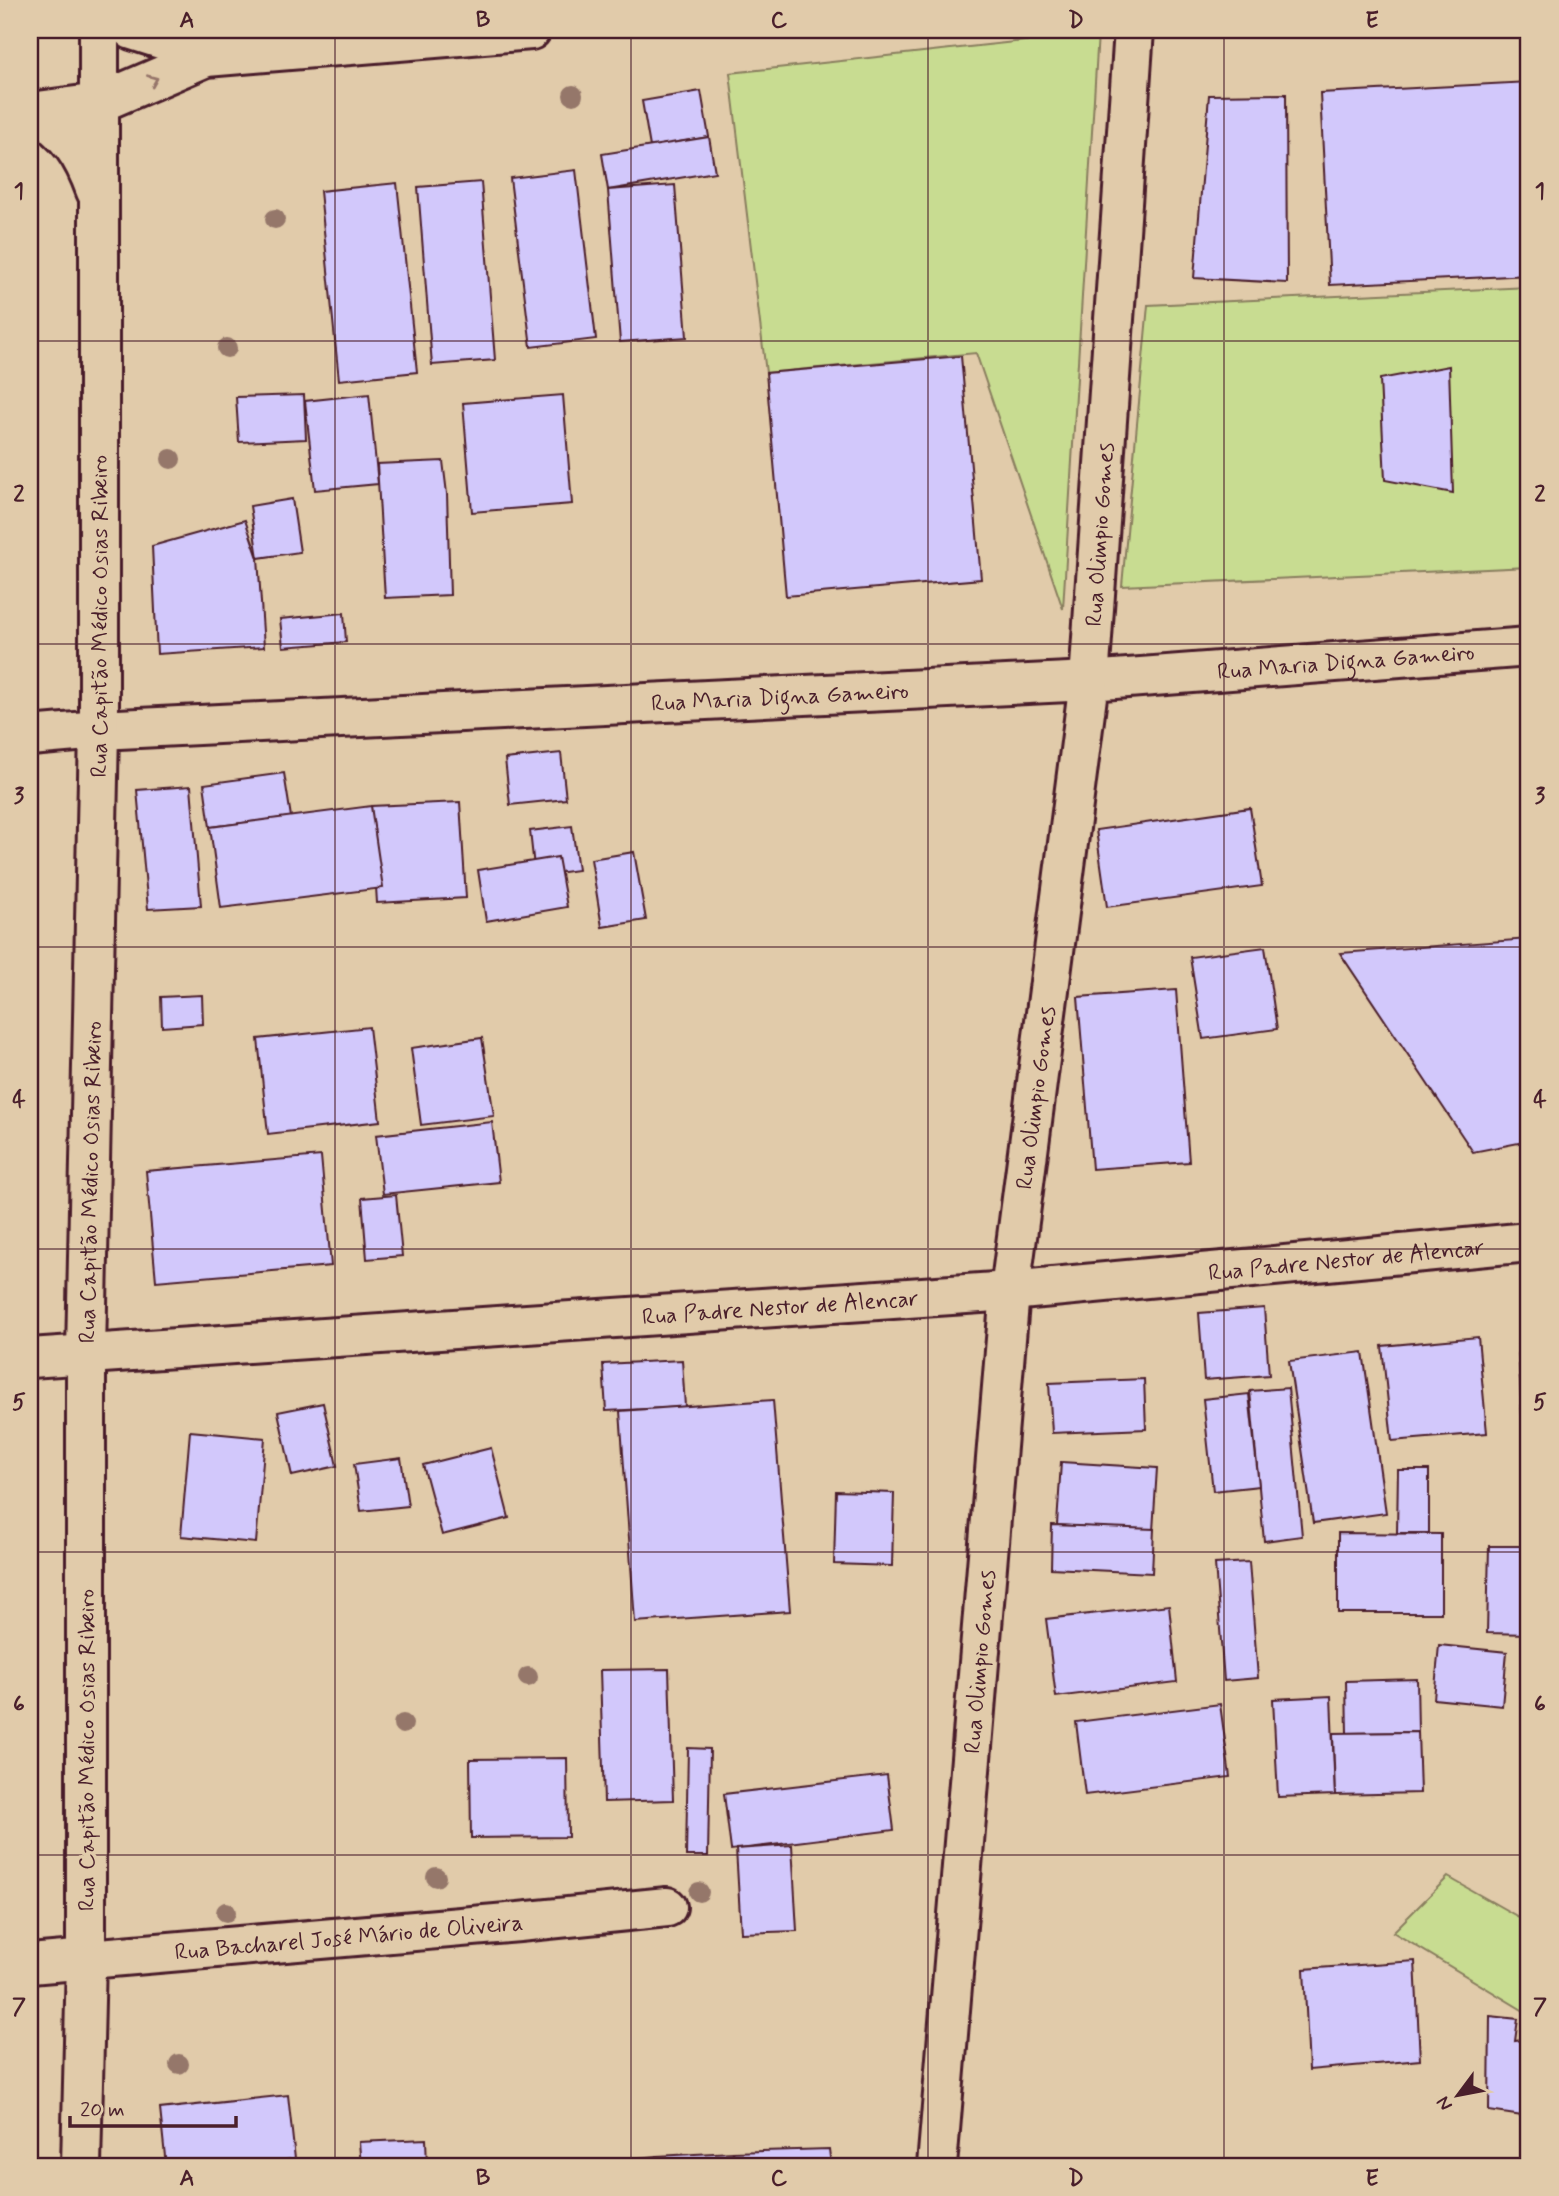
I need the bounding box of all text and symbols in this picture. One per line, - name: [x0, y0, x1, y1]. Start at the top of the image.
- text: A: [179, 6, 195, 36]
- text: B: [476, 6, 491, 36]
- text: C: [771, 6, 788, 36]
- text: D: [1068, 6, 1084, 36]
- text: E: [1365, 6, 1379, 36]
- one-way arrow: [145, 74, 158, 88]
- text: 1: [14, 177, 24, 207]
- text: 1: [1535, 177, 1545, 207]
- street label: Rua Olimpio Gomes: [1080, 442, 1122, 628]
- street label: Rua Capitão Médico Osias Ribeiro: [85, 455, 116, 778]
- text: 2: [13, 480, 25, 510]
- text: 2: [1534, 480, 1546, 510]
- street label: Rua Maria Digna Gameiro: [1216, 638, 1476, 688]
- street label: Rua Maria Digna Gameiro: [650, 677, 910, 720]
- text: 3: [14, 782, 25, 812]
- text: 3: [1535, 782, 1546, 812]
- street label: Rua Olimpio Gomes: [1010, 1005, 1064, 1191]
- street label: Rua Capitão Médico Osias Ribeiro: [73, 1021, 110, 1344]
- text: 4: [12, 1085, 26, 1115]
- text: 4: [1533, 1085, 1547, 1115]
- street label: Rua Padre Nestor de Alencar: [1207, 1233, 1486, 1289]
- street label: Rua Padre Nestor de Alencar: [641, 1284, 920, 1333]
- text: 5: [12, 1388, 26, 1418]
- text: 5: [1533, 1388, 1547, 1418]
- street label: Rua Olimpio Gomes: [958, 1569, 1004, 1755]
- street label: Rua Capitão Médico Osias Ribeiro: [73, 1589, 103, 1911]
- text: 6: [13, 1690, 25, 1720]
- text: 6: [1534, 1690, 1546, 1720]
- street label: Rua Bacharel José Mário de Oliveira: [173, 1909, 525, 1969]
- text: 7: [12, 1993, 26, 2023]
- text: 7: [1533, 1993, 1547, 2023]
- north arrow: [1422, 2060, 1492, 2130]
- scale bar: [70, 2084, 236, 2128]
- text: N: [1431, 2091, 1459, 2115]
- text: 20 m: [80, 2096, 125, 2124]
- text: A: [179, 2164, 195, 2194]
- text: B: [476, 2164, 491, 2194]
- text: C: [771, 2164, 788, 2194]
- text: D: [1068, 2164, 1084, 2194]
- text: E: [1365, 2164, 1379, 2194]

